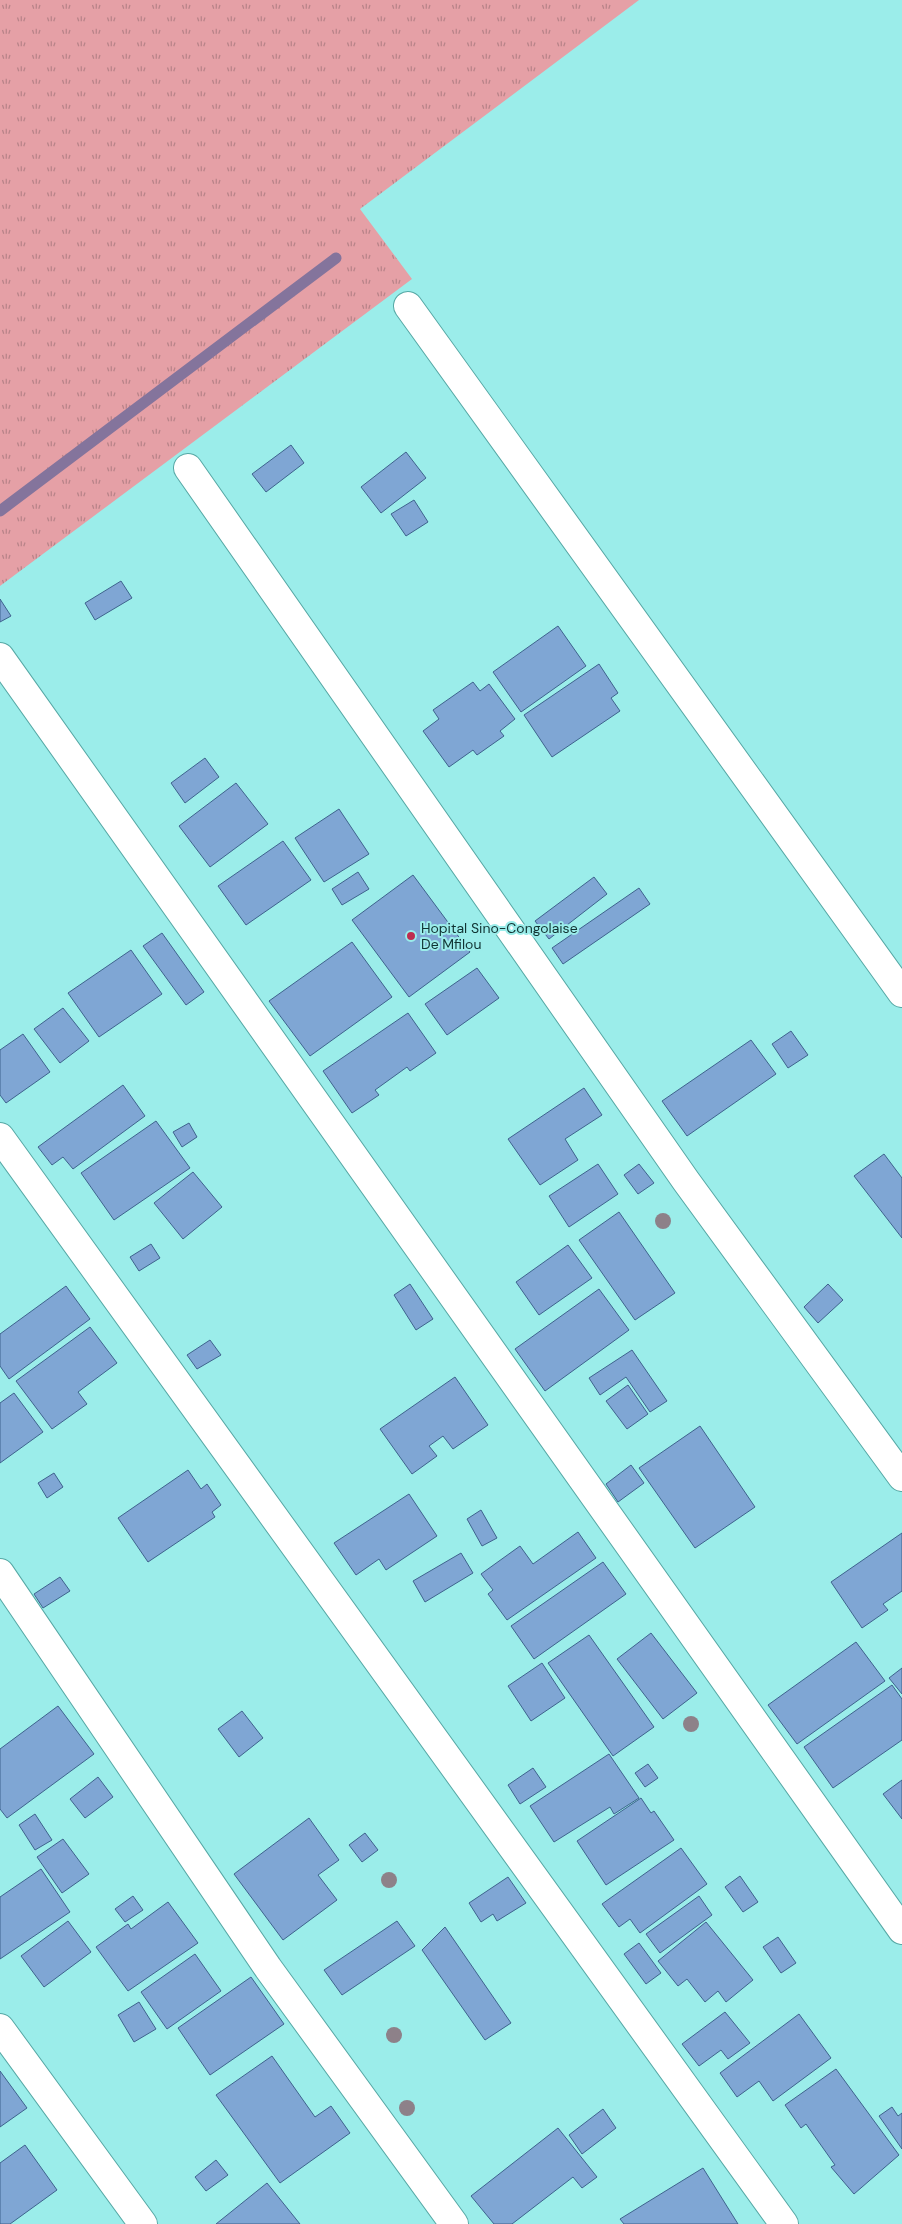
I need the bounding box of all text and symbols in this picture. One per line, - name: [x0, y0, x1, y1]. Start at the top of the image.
- place label: Hopital Sino-Congolaise De Mfilou: [421, 919, 578, 953]
- marker: Hopital Sino-Congolaise De Mfilou: [405, 930, 417, 942]

